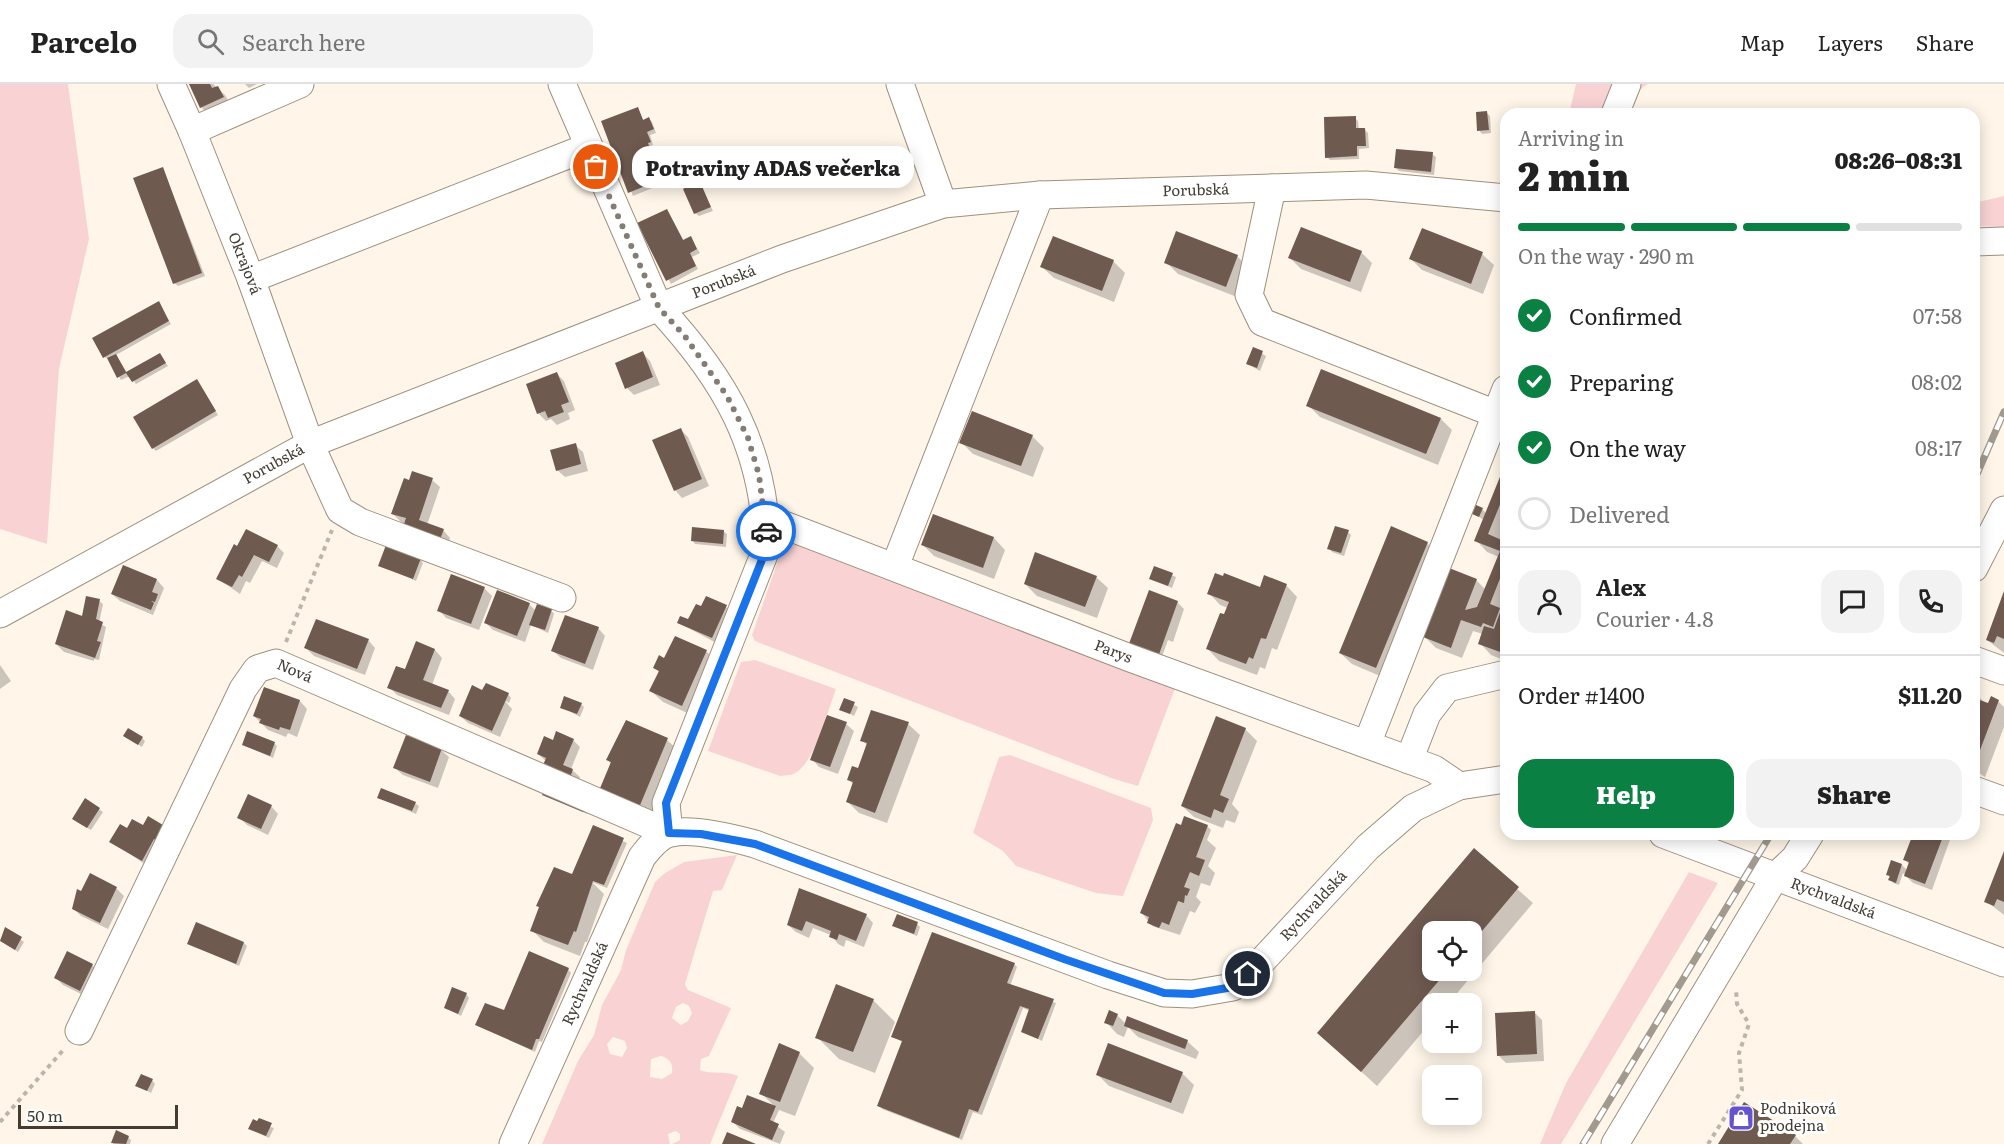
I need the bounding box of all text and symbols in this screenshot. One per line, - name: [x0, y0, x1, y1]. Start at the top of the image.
- search box: [173, 14, 593, 68]
- text: Parcelo: [30, 20, 137, 62]
- icon: search: [194, 25, 227, 58]
- text: Search here: [242, 25, 366, 58]
- text: Map: [1740, 26, 1785, 57]
- text: Layers: [1818, 26, 1883, 57]
- text: Share: [1916, 26, 1974, 57]
- text: Arriving in: [1518, 122, 1624, 152]
- pin: [570, 141, 621, 192]
- text: 08:26–08:31: [1834, 143, 1962, 176]
- text: 2 min: [1518, 145, 1630, 203]
- callout: Potraviny ADAS večerka: [632, 146, 914, 188]
- icon: bag: [579, 150, 612, 183]
- text: Potraviny ADAS večerka: [646, 152, 900, 182]
- street label: Porubská: [1162, 176, 1231, 201]
- street label: Okrajová: [223, 228, 269, 298]
- text: On the way · 290 m: [1518, 240, 1694, 270]
- street label: Porubská: [688, 257, 759, 303]
- icon: check: [1518, 299, 1551, 332]
- text: Confirmed: [1569, 299, 1682, 332]
- text: 07:58: [1913, 300, 1962, 330]
- icon: check: [1518, 365, 1551, 398]
- text: Preparing: [1569, 365, 1673, 398]
- text: 08:02: [1911, 366, 1962, 396]
- icon: check: [1518, 431, 1551, 464]
- text: On the way: [1569, 431, 1686, 464]
- text: 08:17: [1915, 432, 1962, 462]
- street label: Porubská: [238, 436, 309, 489]
- text: Delivered: [1569, 497, 1670, 530]
- courier: [736, 501, 796, 561]
- icon: car: [750, 515, 783, 548]
- button: person: [1518, 570, 1581, 633]
- text: Alex: [1596, 570, 1646, 603]
- button: chat: [1821, 570, 1884, 633]
- button: phone: [1899, 570, 1962, 633]
- text: Courier · 4.8: [1596, 603, 1713, 633]
- street label: Parys: [1091, 632, 1136, 668]
- street label: Nová: [274, 652, 318, 688]
- text: Order #1400: [1518, 678, 1645, 711]
- text: $11.20: [1898, 678, 1962, 711]
- button: Help: [1518, 759, 1734, 828]
- button: Share: [1746, 759, 1962, 828]
- street label: Rychvaldská: [1273, 863, 1352, 945]
- street label: Rychvaldská: [1788, 870, 1881, 924]
- map controls: [1422, 921, 1482, 1125]
- button: locate: [1422, 921, 1482, 981]
- street label: Rychvaldská: [555, 936, 613, 1028]
- pin: [1222, 948, 1273, 999]
- icon: home: [1231, 957, 1264, 990]
- button: +: [1422, 993, 1482, 1053]
- button: −: [1422, 1065, 1482, 1125]
- place label: Podniková prodejna: [1760, 1096, 1837, 1136]
- scale bar: [18, 1102, 178, 1130]
- text: 50 m: [27, 1103, 63, 1127]
- shop icon: Podniková prodejna: [1726, 1103, 1756, 1133]

